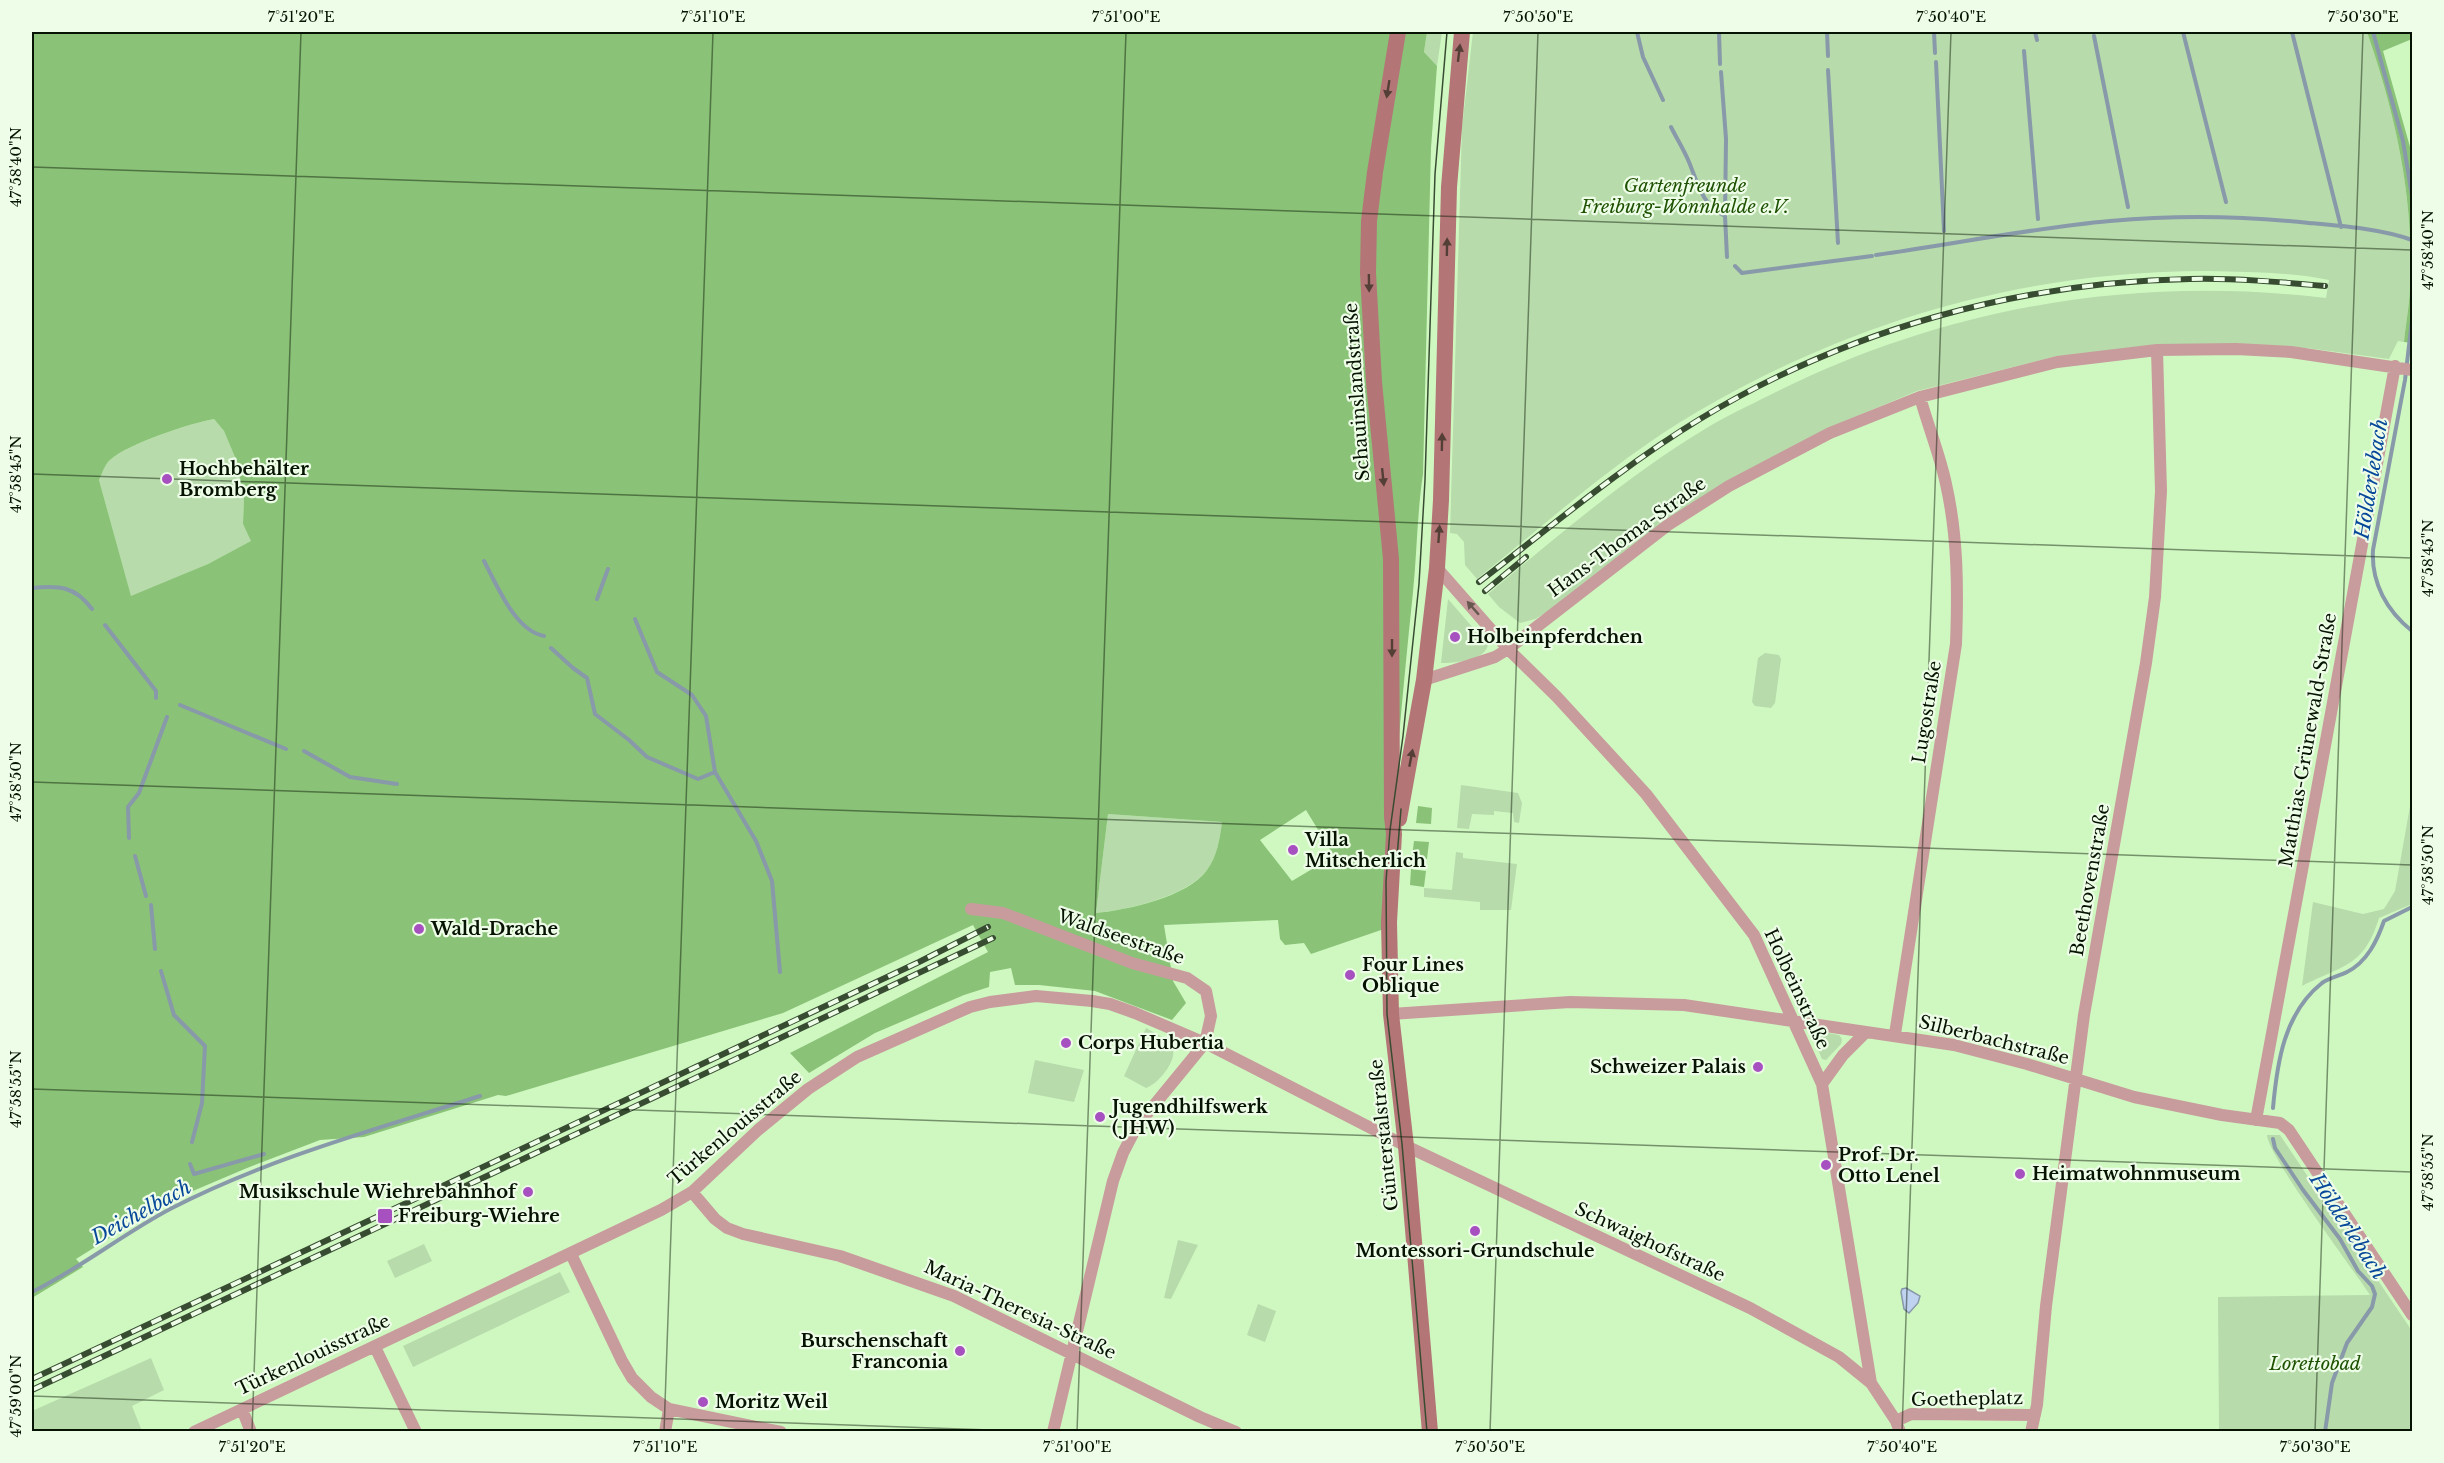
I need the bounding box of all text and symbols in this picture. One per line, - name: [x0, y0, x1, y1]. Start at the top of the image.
- text: 7°51'20"E: [267, 7, 335, 26]
- text: 7°51'10"E: [681, 7, 745, 26]
- text: 7°51'00"E: [1092, 7, 1160, 26]
- text: 7°50'50"E: [1503, 7, 1573, 26]
- text: 7°50'40"E: [1916, 7, 1986, 26]
- text: 7°50'30"E: [2327, 7, 2399, 26]
- one-way arrow: [1454, 43, 1464, 62]
- one-way arrow: [1383, 80, 1392, 99]
- text: 47°58'40"N: [6, 127, 25, 207]
- park label: Gartenfreunde Freiburg-Wonnhalde e.V.: [1580, 175, 1790, 218]
- text: 47°58'40"N: [2418, 210, 2437, 290]
- one-way arrow: [1442, 238, 1452, 257]
- one-way arrow: [1364, 273, 1373, 292]
- street label: Schauinslandstraße: [1340, 302, 1374, 482]
- water label: Hölderlebach: [2349, 417, 2392, 542]
- one-way arrow: [1437, 432, 1447, 451]
- text: 47°58'45"N: [6, 435, 25, 513]
- place label: Hochbehälter Bromberg: [179, 458, 309, 501]
- one-way arrow: [1378, 468, 1388, 487]
- marker: Hochbehälter Bromberg: [160, 472, 174, 486]
- street label: Hans-Thoma-Straße: [1544, 472, 1710, 602]
- text: 47°58'45"N: [2418, 519, 2437, 597]
- one-way arrow: [1434, 525, 1443, 544]
- one-way arrow: [1466, 600, 1479, 616]
- street label: Matthias-Grünewald-Straße: [2275, 611, 2341, 869]
- place label: Holbeinpferdchen: [1467, 626, 1643, 648]
- marker: Holbeinpferdchen: [1448, 630, 1462, 644]
- one-way arrow: [1387, 639, 1397, 658]
- street label: Lugostraße: [1908, 659, 1946, 765]
- text: 47°58'50"N: [6, 742, 25, 822]
- one-way arrow: [1407, 748, 1416, 767]
- street label: Beethovenstraße: [2066, 802, 2114, 958]
- text: 47°58'50"N: [2418, 825, 2437, 905]
- place label: Villa Mitscherlich: [1304, 829, 1426, 872]
- marker: Villa Mitscherlich: [1286, 843, 1300, 857]
- street label: Waldseestraße: [1054, 905, 1187, 969]
- place label: Wald-Drache: [430, 918, 558, 940]
- marker: Wald-Drache: [412, 922, 426, 936]
- street label: Holbeinstraße: [1759, 925, 1835, 1053]
- place label: Four Lines Oblique: [1362, 954, 1464, 997]
- marker: Four Lines Oblique: [1343, 968, 1357, 982]
- street label: Silberbachstraße: [1917, 1011, 2071, 1069]
- place label: Corps Hubertia: [1078, 1032, 1225, 1054]
- marker: Corps Hubertia: [1059, 1036, 1073, 1050]
- text: 47°58'55"N: [6, 1050, 25, 1128]
- place label: Schweizer Palais: [1590, 1056, 1746, 1078]
- street label: Günterstalstraße: [1365, 1058, 1403, 1212]
- marker: Schweizer Palais: [1751, 1060, 1765, 1074]
- street label: Türkenlouisstraße: [664, 1066, 806, 1190]
- place label: Jugendhilfswerk (JHW): [1108, 1096, 1269, 1139]
- marker: Jugendhilfswerk (JHW): [1093, 1110, 1107, 1124]
- text: 47°58'55"N: [2418, 1133, 2437, 1211]
- place label: Prof. Dr. Otto Lenel: [1838, 1144, 1940, 1187]
- marker: Prof. Dr. Otto Lenel: [1819, 1158, 1833, 1172]
- place label: Heimatwohnmuseum: [2032, 1163, 2241, 1185]
- marker: Heimatwohnmuseum: [2013, 1167, 2027, 1181]
- water label: Hölderlebach: [2304, 1167, 2391, 1284]
- water label: Deichelbach: [86, 1175, 195, 1250]
- place label: Musikschule Wiehrebahnhof: [239, 1181, 518, 1203]
- marker: Musikschule Wiehrebahnhof: [521, 1185, 535, 1199]
- street label: Schwaighofstraße: [1571, 1198, 1729, 1286]
- place label: Freiburg-Wiehre: [398, 1205, 560, 1227]
- marker: Freiburg-Wiehre: [376, 1207, 394, 1225]
- marker: Montessori-Grundschule: [1468, 1224, 1482, 1238]
- place label: Montessori-Grundschule: [1355, 1240, 1595, 1262]
- street label: Maria-Theresia-Straße: [921, 1256, 1119, 1364]
- street label: Türkenlouisstraße: [233, 1310, 393, 1400]
- place label: Burschenschaft Franconia: [800, 1330, 949, 1373]
- marker: Burschenschaft Franconia: [953, 1344, 967, 1358]
- park label: Lorettobad: [2268, 1353, 2361, 1375]
- text: 47°59'00"N: [6, 1354, 25, 1438]
- street label: Goetheplatz: [1911, 1387, 2023, 1411]
- place label: Moritz Weil: [715, 1391, 828, 1413]
- marker: Moritz Weil: [696, 1395, 710, 1409]
- text: 7°51'20"E: [218, 1437, 286, 1456]
- text: 7°51'10"E: [633, 1437, 697, 1456]
- text: 7°51'00"E: [1043, 1437, 1111, 1456]
- text: 7°50'50"E: [1455, 1437, 1525, 1456]
- text: 7°50'40"E: [1867, 1437, 1937, 1456]
- text: 7°50'30"E: [2279, 1437, 2351, 1456]

